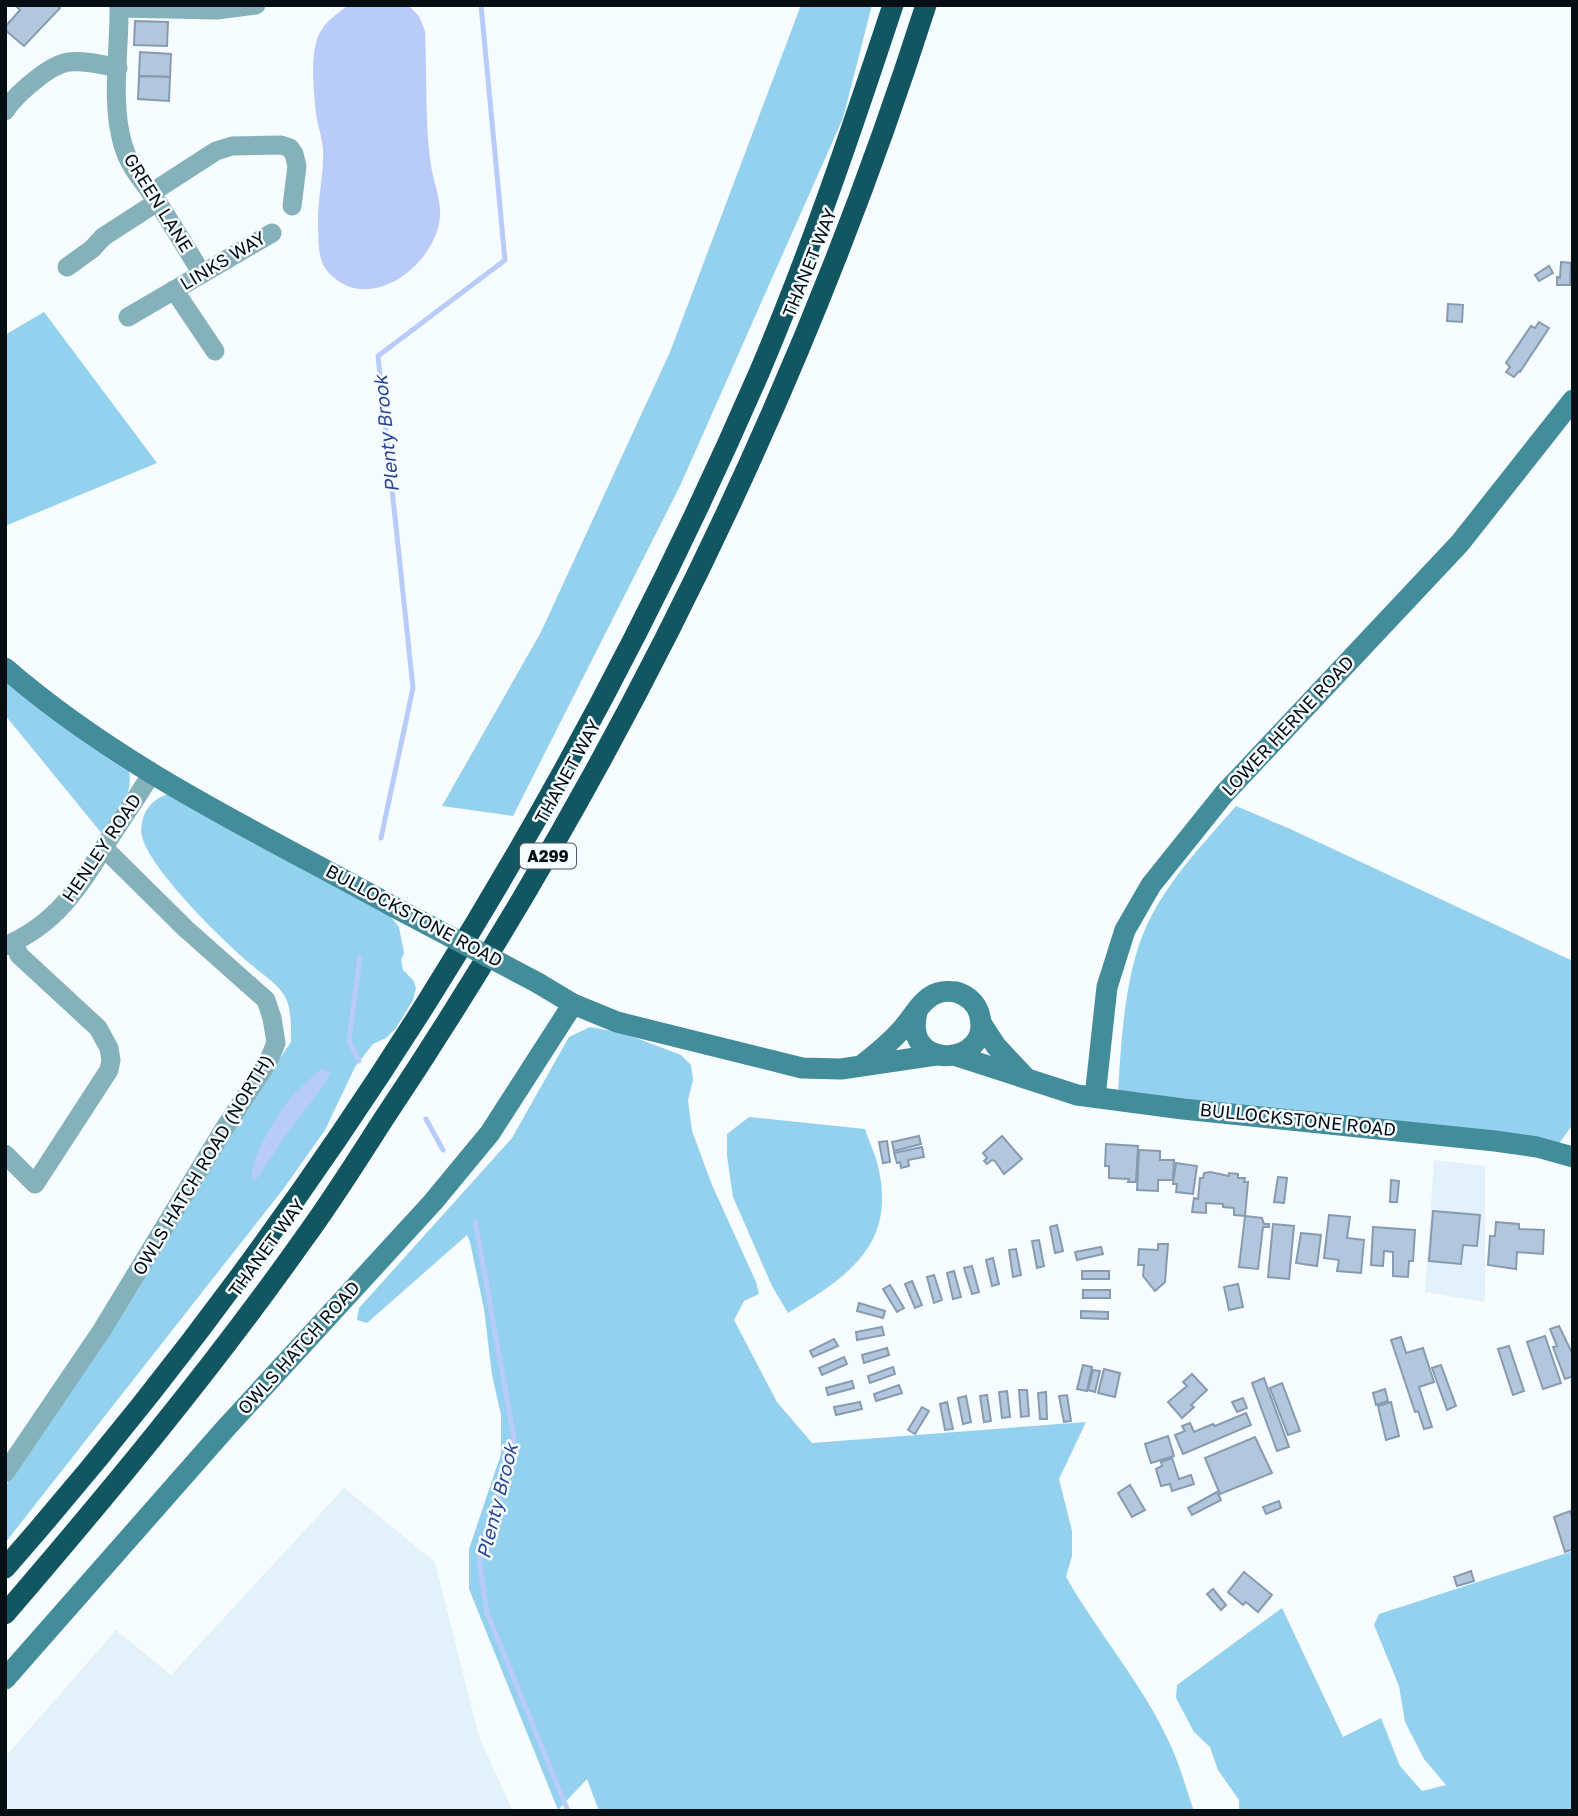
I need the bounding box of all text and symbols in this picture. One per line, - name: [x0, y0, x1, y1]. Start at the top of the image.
- street label: GREEN LANE: [120, 149, 198, 256]
- street label: THANET WAY: [777, 205, 841, 320]
- street label: LINKS WAY: [176, 226, 270, 294]
- water label: Plenty Brook: [368, 372, 403, 494]
- street label: LOWER HERNE ROAD: [1217, 651, 1358, 800]
- street label: THANET WAY: [530, 715, 605, 827]
- street label: HENLEY ROAD: [57, 789, 145, 906]
- road number: A299: [520, 844, 576, 869]
- street label: BULLOCKSTONE ROAD: [322, 859, 507, 971]
- street label: OWLS HATCH ROAD (NORTH): [127, 1050, 277, 1279]
- street label: BULLOCKSTONE ROAD: [1199, 1098, 1397, 1140]
- street label: THANET WAY: [223, 1194, 309, 1301]
- street label: OWLS HATCH ROAD: [233, 1276, 364, 1419]
- water label: Plenty Brook: [471, 1439, 522, 1561]

